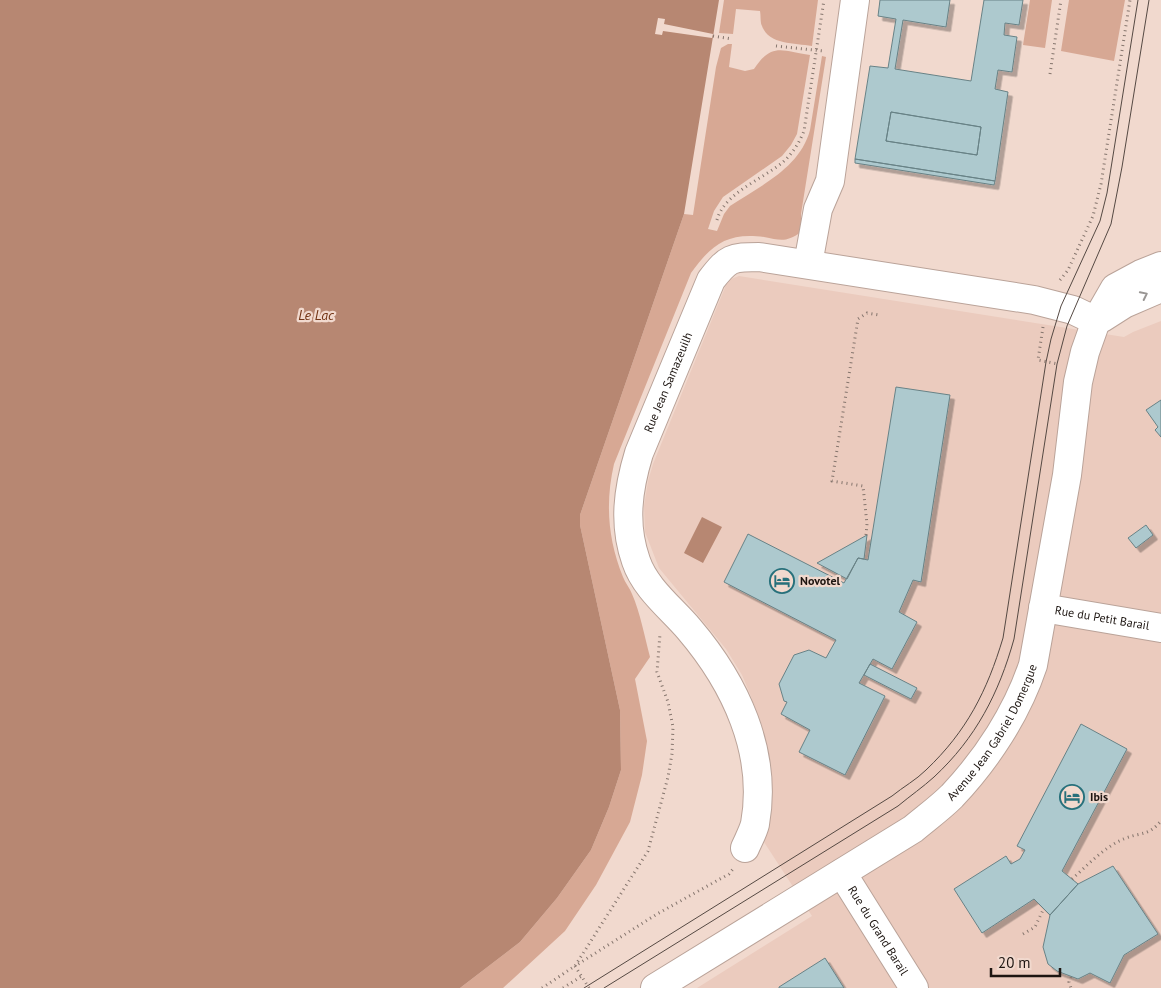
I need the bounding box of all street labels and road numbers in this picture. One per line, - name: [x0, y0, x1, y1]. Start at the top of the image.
- street label: Rue Jean Samazeuilh: [640, 330, 695, 435]
- street label: Rue du Petit Barail: [1054, 602, 1151, 633]
- street label: Avenue Jean Gabriel Domergue: [944, 662, 1040, 804]
- street label: Rue du Grand Barail: [845, 883, 912, 978]

